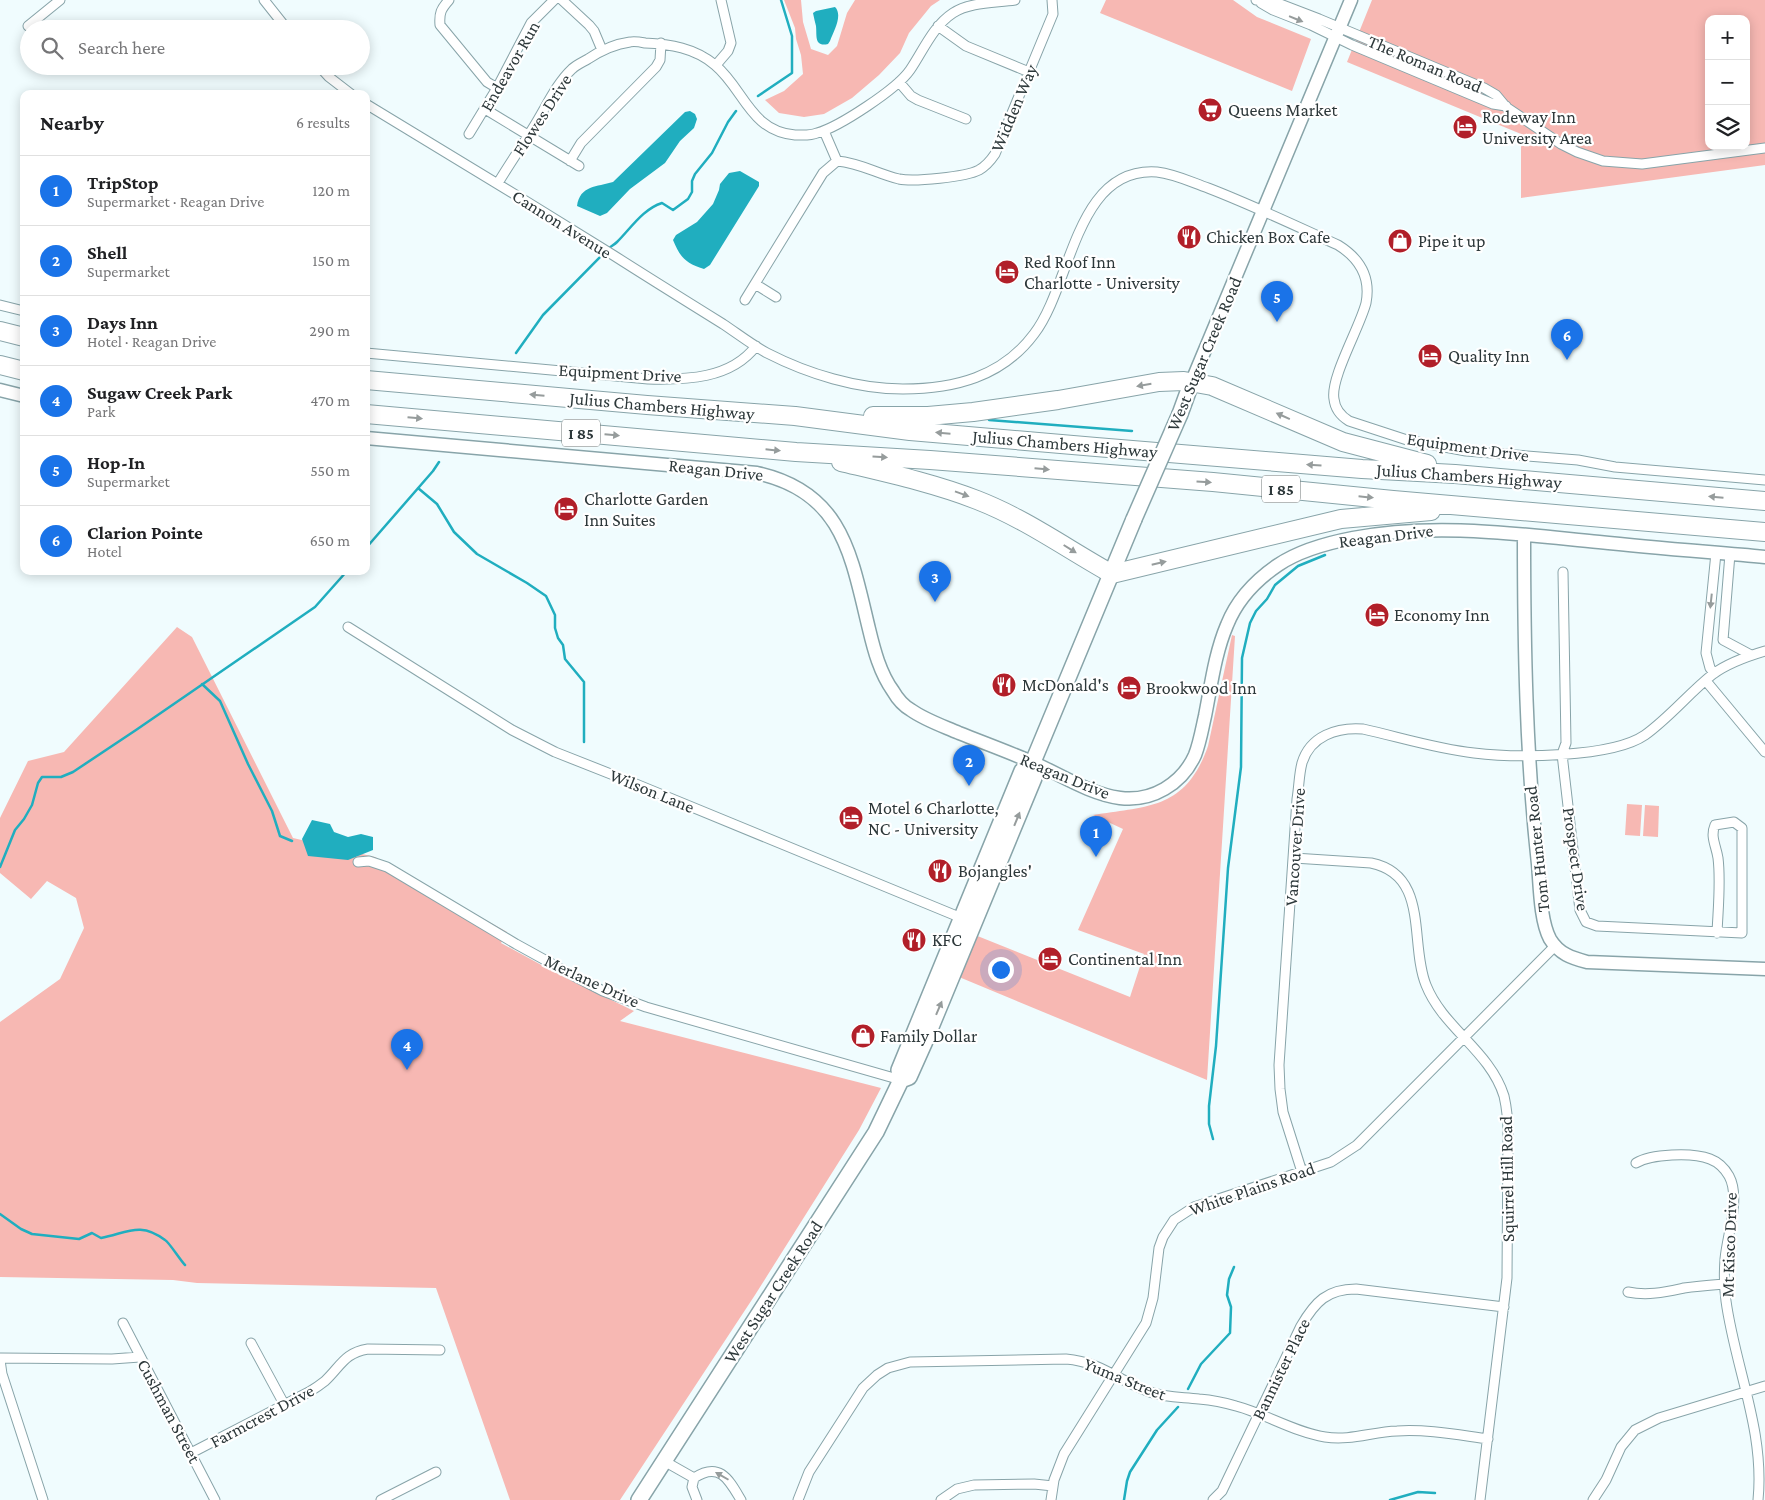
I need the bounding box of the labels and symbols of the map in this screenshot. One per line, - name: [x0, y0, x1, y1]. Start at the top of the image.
- one-way arrow: [1288, 16, 1303, 23]
- street label: Endeavor Run: [476, 17, 544, 115]
- street label: The Roman Road: [1365, 31, 1485, 97]
- street label: Widden Way: [987, 61, 1042, 155]
- street label: Flowes Drive: [508, 70, 576, 159]
- supermarket icon: Queens Market: [1197, 97, 1223, 123]
- place label: Queens Market: [1228, 100, 1338, 120]
- place label: Rodeway Inn University Area: [1482, 107, 1592, 148]
- hotel icon: Rodeway Inn University Area: [1452, 114, 1478, 140]
- street label: Cannon Avenue: [509, 186, 615, 263]
- restaurant icon: Chicken Box Cafe: [1176, 224, 1202, 250]
- place label: Chicken Box Cafe: [1206, 227, 1330, 247]
- shop icon: Pipe it up: [1387, 228, 1413, 254]
- place label: Pipe it up: [1418, 231, 1486, 251]
- place label: Red Roof Inn Charlotte - University: [1024, 252, 1181, 293]
- hotel icon: Red Roof Inn Charlotte - University: [994, 259, 1020, 285]
- street label: West Sugar Creek Road: [1162, 273, 1246, 434]
- pin: 5: [1261, 281, 1293, 322]
- pin: 6: [1551, 319, 1583, 360]
- hotel icon: Quality Inn: [1417, 343, 1443, 369]
- place label: Quality Inn: [1448, 346, 1530, 366]
- street label: Equipment Drive: [558, 360, 682, 386]
- one-way arrow: [1136, 381, 1152, 389]
- street label: Julius Chambers Highway: [567, 388, 756, 424]
- one-way arrow: [529, 391, 545, 399]
- one-way arrow: [1276, 412, 1290, 420]
- one-way arrow: [407, 414, 423, 422]
- road number: I 85: [562, 419, 600, 446]
- street label: Julius Chambers Highway: [970, 426, 1159, 462]
- one-way arrow: [935, 429, 951, 437]
- street label: Equipment Drive: [1406, 429, 1530, 465]
- one-way arrow: [604, 432, 620, 440]
- one-way arrow: [766, 446, 782, 454]
- one-way arrow: [872, 453, 888, 461]
- street label: Reagan Drive: [668, 455, 764, 485]
- street label: Julius Chambers Highway: [1374, 459, 1563, 493]
- one-way arrow: [1306, 461, 1322, 469]
- one-way arrow: [1034, 465, 1050, 473]
- road number: I 85: [1262, 476, 1300, 502]
- one-way arrow: [1196, 478, 1212, 486]
- place label: Charlotte Garden Inn Suites: [584, 489, 709, 530]
- one-way arrow: [955, 490, 970, 498]
- one-way arrow: [1358, 493, 1374, 501]
- one-way arrow: [1708, 493, 1724, 501]
- hotel icon: Charlotte Garden Inn Suites: [553, 496, 579, 522]
- street label: Reagan Drive: [1338, 520, 1435, 552]
- one-way arrow: [1064, 544, 1077, 553]
- one-way arrow: [1152, 559, 1167, 567]
- pin: 3: [919, 561, 951, 602]
- one-way arrow: [1707, 594, 1715, 610]
- hotel icon: Economy Inn: [1364, 602, 1390, 628]
- place label: Economy Inn: [1394, 605, 1490, 625]
- restaurant icon: McDonald's: [991, 672, 1017, 698]
- place label: McDonald's: [1022, 675, 1109, 695]
- hotel icon: Brookwood Inn: [1116, 675, 1142, 701]
- place label: Brookwood Inn: [1146, 678, 1257, 698]
- pin: 2: [953, 745, 985, 786]
- street label: Reagan Drive: [1017, 749, 1113, 803]
- street label: Wilson Lane: [607, 765, 697, 817]
- street label: Tom Hunter Road: [1520, 784, 1554, 913]
- street label: Vancouver Drive: [1281, 787, 1309, 907]
- place label: Motel 6 Charlotte, NC - University: [868, 798, 999, 839]
- hotel icon: Motel 6 Charlotte, NC - University: [838, 805, 864, 831]
- street label: Prospect Drive: [1559, 806, 1593, 912]
- one-way arrow: [1013, 811, 1021, 826]
- pin: 1: [1080, 816, 1112, 857]
- restaurant icon: Bojangles': [927, 858, 953, 884]
- place label: Bojangles': [958, 861, 1032, 882]
- restaurant icon: KFC: [901, 927, 927, 953]
- place label: KFC: [932, 930, 962, 950]
- hotel icon: Continental Inn: [1037, 946, 1063, 972]
- place label: Continental Inn: [1068, 949, 1182, 969]
- street label: Merlane Drive: [541, 950, 643, 1012]
- your location: [988, 957, 1014, 983]
- one-way arrow: [936, 1001, 944, 1015]
- shop icon: Family Dollar: [850, 1023, 876, 1049]
- place label: Family Dollar: [880, 1026, 978, 1046]
- pin: 4: [391, 1029, 423, 1070]
- street label: Squirrel Hill Road: [1496, 1115, 1518, 1242]
- street label: White Plains Road: [1187, 1158, 1318, 1220]
- street label: Mt Kisco Drive: [1717, 1192, 1741, 1298]
- street label: West Sugar Creek Road: [719, 1217, 827, 1367]
- street label: Bannister Place: [1248, 1315, 1314, 1423]
- street label: Yuma Street: [1081, 1354, 1170, 1405]
- street label: Cushman Street: [133, 1356, 205, 1467]
- street label: Farmcrest Drive: [207, 1380, 317, 1452]
- one-way arrow: [715, 1472, 729, 1481]

